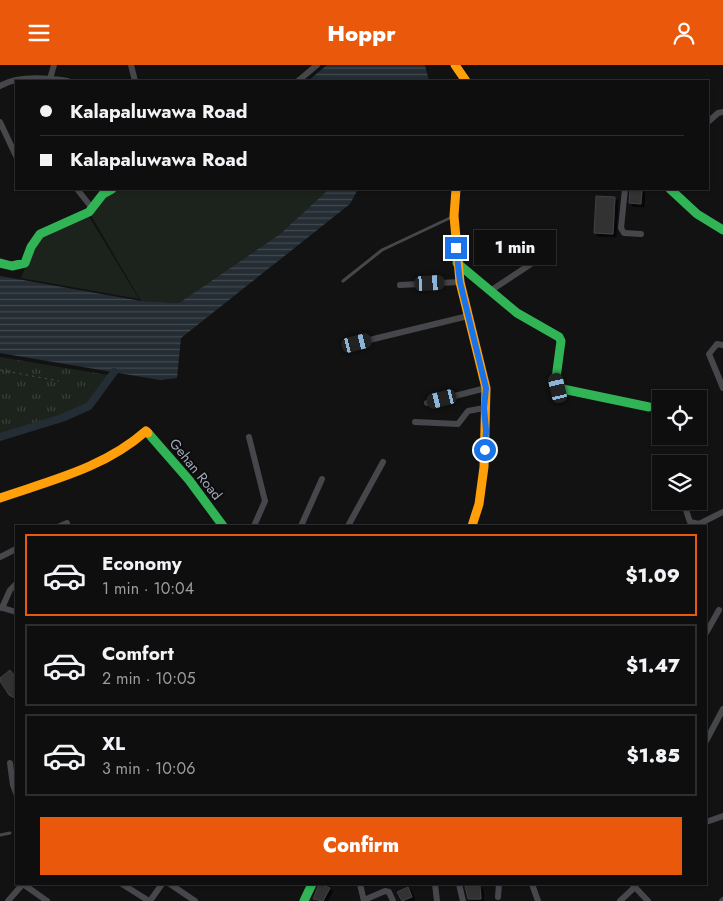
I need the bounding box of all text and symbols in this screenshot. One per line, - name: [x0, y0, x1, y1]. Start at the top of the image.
- text: Hoppr: [327, 17, 396, 49]
- icon: menu: [25, 19, 53, 47]
- icon: person: [670, 19, 698, 47]
- text: Kalapaluwawa Road: [70, 98, 247, 125]
- text: Kalapaluwawa Road: [70, 146, 247, 173]
- callout: 1 min: [474, 231, 556, 265]
- text: 1 min: [495, 236, 535, 259]
- route end: [445, 237, 467, 259]
- car: [414, 275, 445, 291]
- car: [340, 332, 373, 354]
- car: [547, 372, 568, 404]
- car: [425, 388, 458, 410]
- map controls: [652, 390, 707, 510]
- button: locate: [652, 390, 707, 445]
- street label: Gehan Road: [165, 434, 227, 504]
- route start: [474, 439, 496, 461]
- button: layers: [652, 455, 707, 510]
- text: Economy: [102, 550, 182, 577]
- icon: car: [42, 553, 87, 598]
- text: $1.09: [626, 562, 680, 589]
- text: 1 min · 10:04: [102, 577, 194, 600]
- text: Comfort: [102, 640, 174, 667]
- icon: car: [42, 643, 87, 688]
- text: $1.47: [626, 652, 680, 679]
- text: 2 min · 10:05: [102, 667, 196, 690]
- text: XL: [102, 730, 125, 757]
- icon: car: [42, 733, 87, 778]
- text: $1.85: [627, 742, 680, 769]
- text: 3 min · 10:06: [102, 757, 195, 780]
- button: Confirm: [40, 817, 682, 875]

